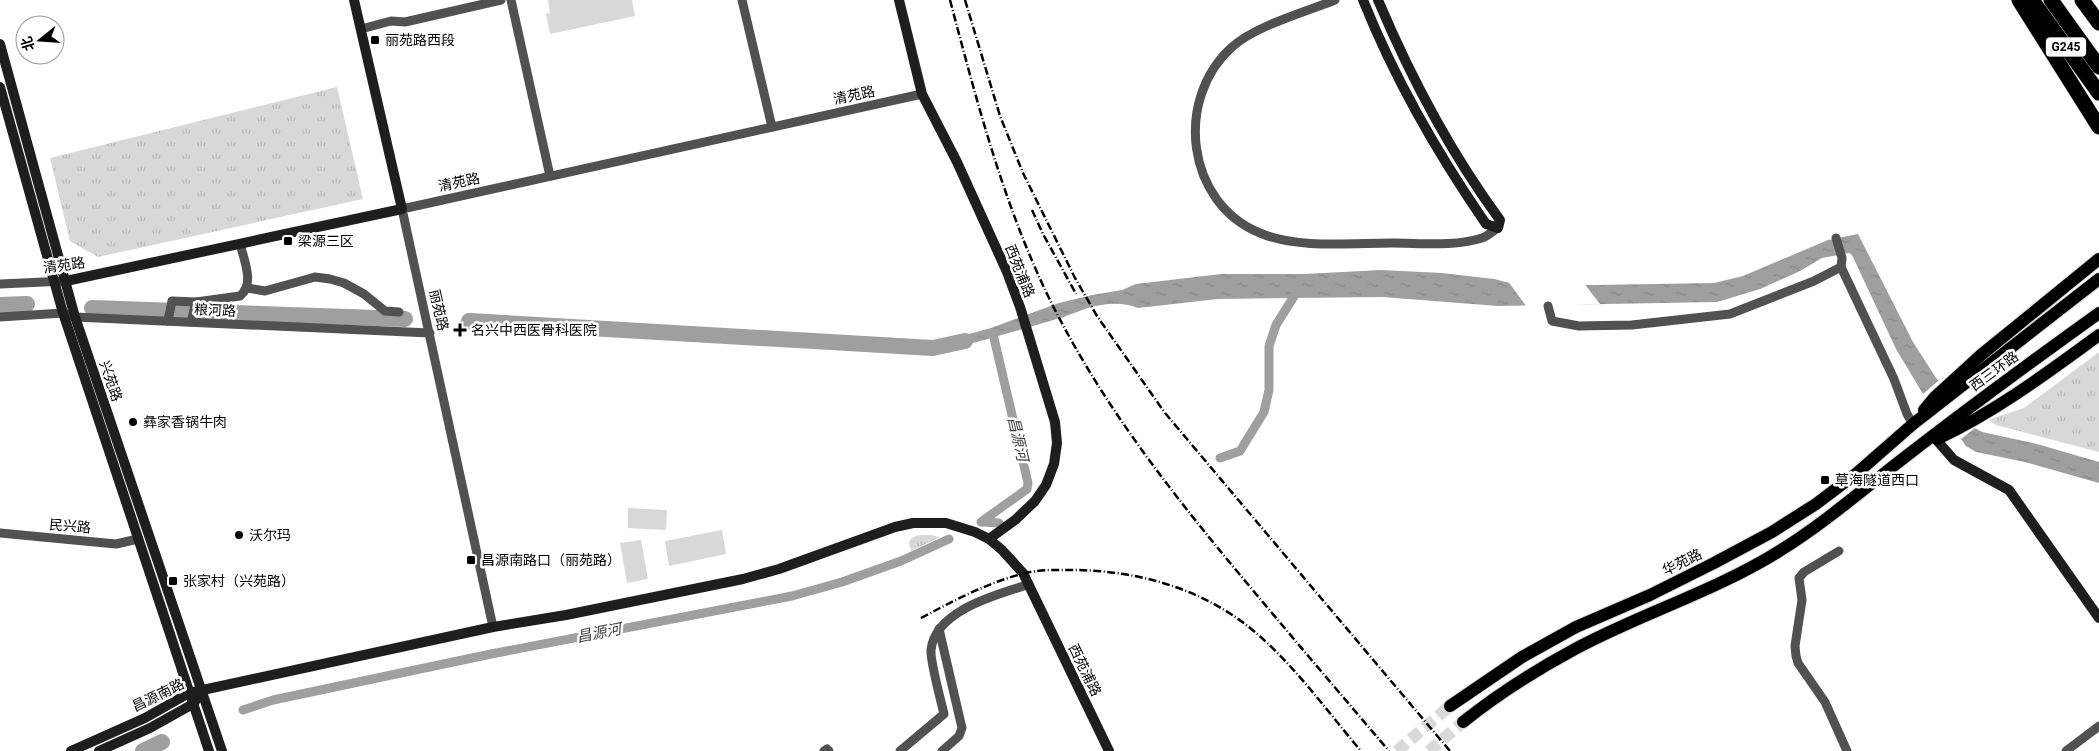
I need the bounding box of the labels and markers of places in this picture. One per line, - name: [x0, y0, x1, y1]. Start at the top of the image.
- place label: 丽苑路西段: [385, 32, 455, 48]
- marker: 丽苑路西段: [369, 34, 381, 46]
- place label: 梁源三区: [298, 233, 354, 249]
- marker: 梁源三区: [282, 235, 294, 247]
- place label: 名兴中西医骨科医院: [471, 322, 597, 338]
- marker: 名兴中西医骨科医院: [453, 323, 467, 337]
- place label: 彝家香锅牛肉: [143, 414, 227, 430]
- marker: 彝家香锅牛肉: [127, 416, 139, 428]
- place label: 草海隧道西口: [1835, 472, 1919, 488]
- marker: 草海隧道西口: [1819, 474, 1831, 486]
- place label: 沃尔玛: [249, 527, 291, 543]
- marker: 沃尔玛: [233, 529, 245, 541]
- place label: 昌源南路口（丽苑路）: [481, 552, 621, 568]
- marker: 昌源南路口（丽苑路）: [465, 554, 477, 566]
- place label: 张家村（兴苑路）: [183, 573, 295, 589]
- marker: 张家村（兴苑路）: [167, 575, 179, 587]

